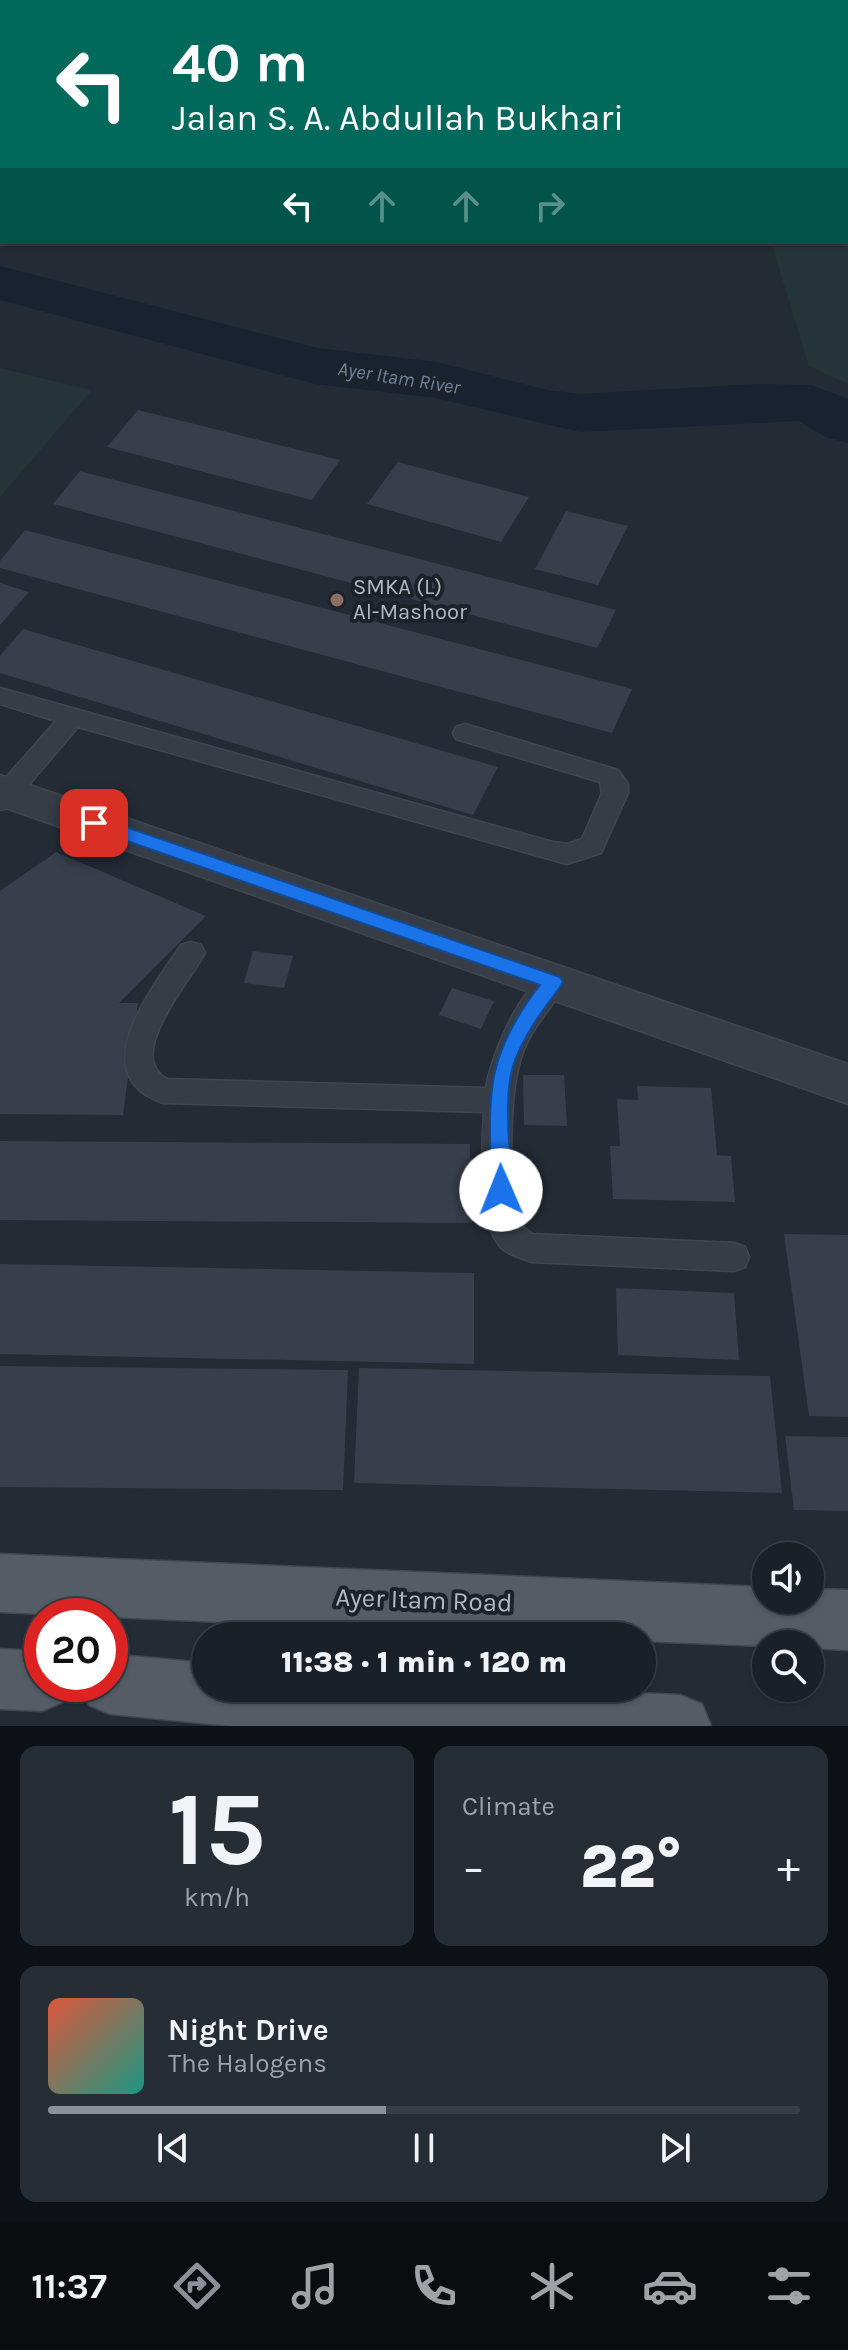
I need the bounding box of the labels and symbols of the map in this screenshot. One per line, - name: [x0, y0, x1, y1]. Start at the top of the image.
- water label: Ayer Itam River: [336, 357, 463, 399]
- place label: SMKA (L) Al-Mashoor: [353, 574, 467, 625]
- marker: SMKA (L) Al-Mashoor: [328, 591, 346, 609]
- pin: [60, 789, 128, 857]
- position arrow: [459, 1148, 543, 1232]
- street label: Ayer Itam Road: [335, 1581, 513, 1619]
- speed limit sign: 20: [24, 1598, 128, 1702]

